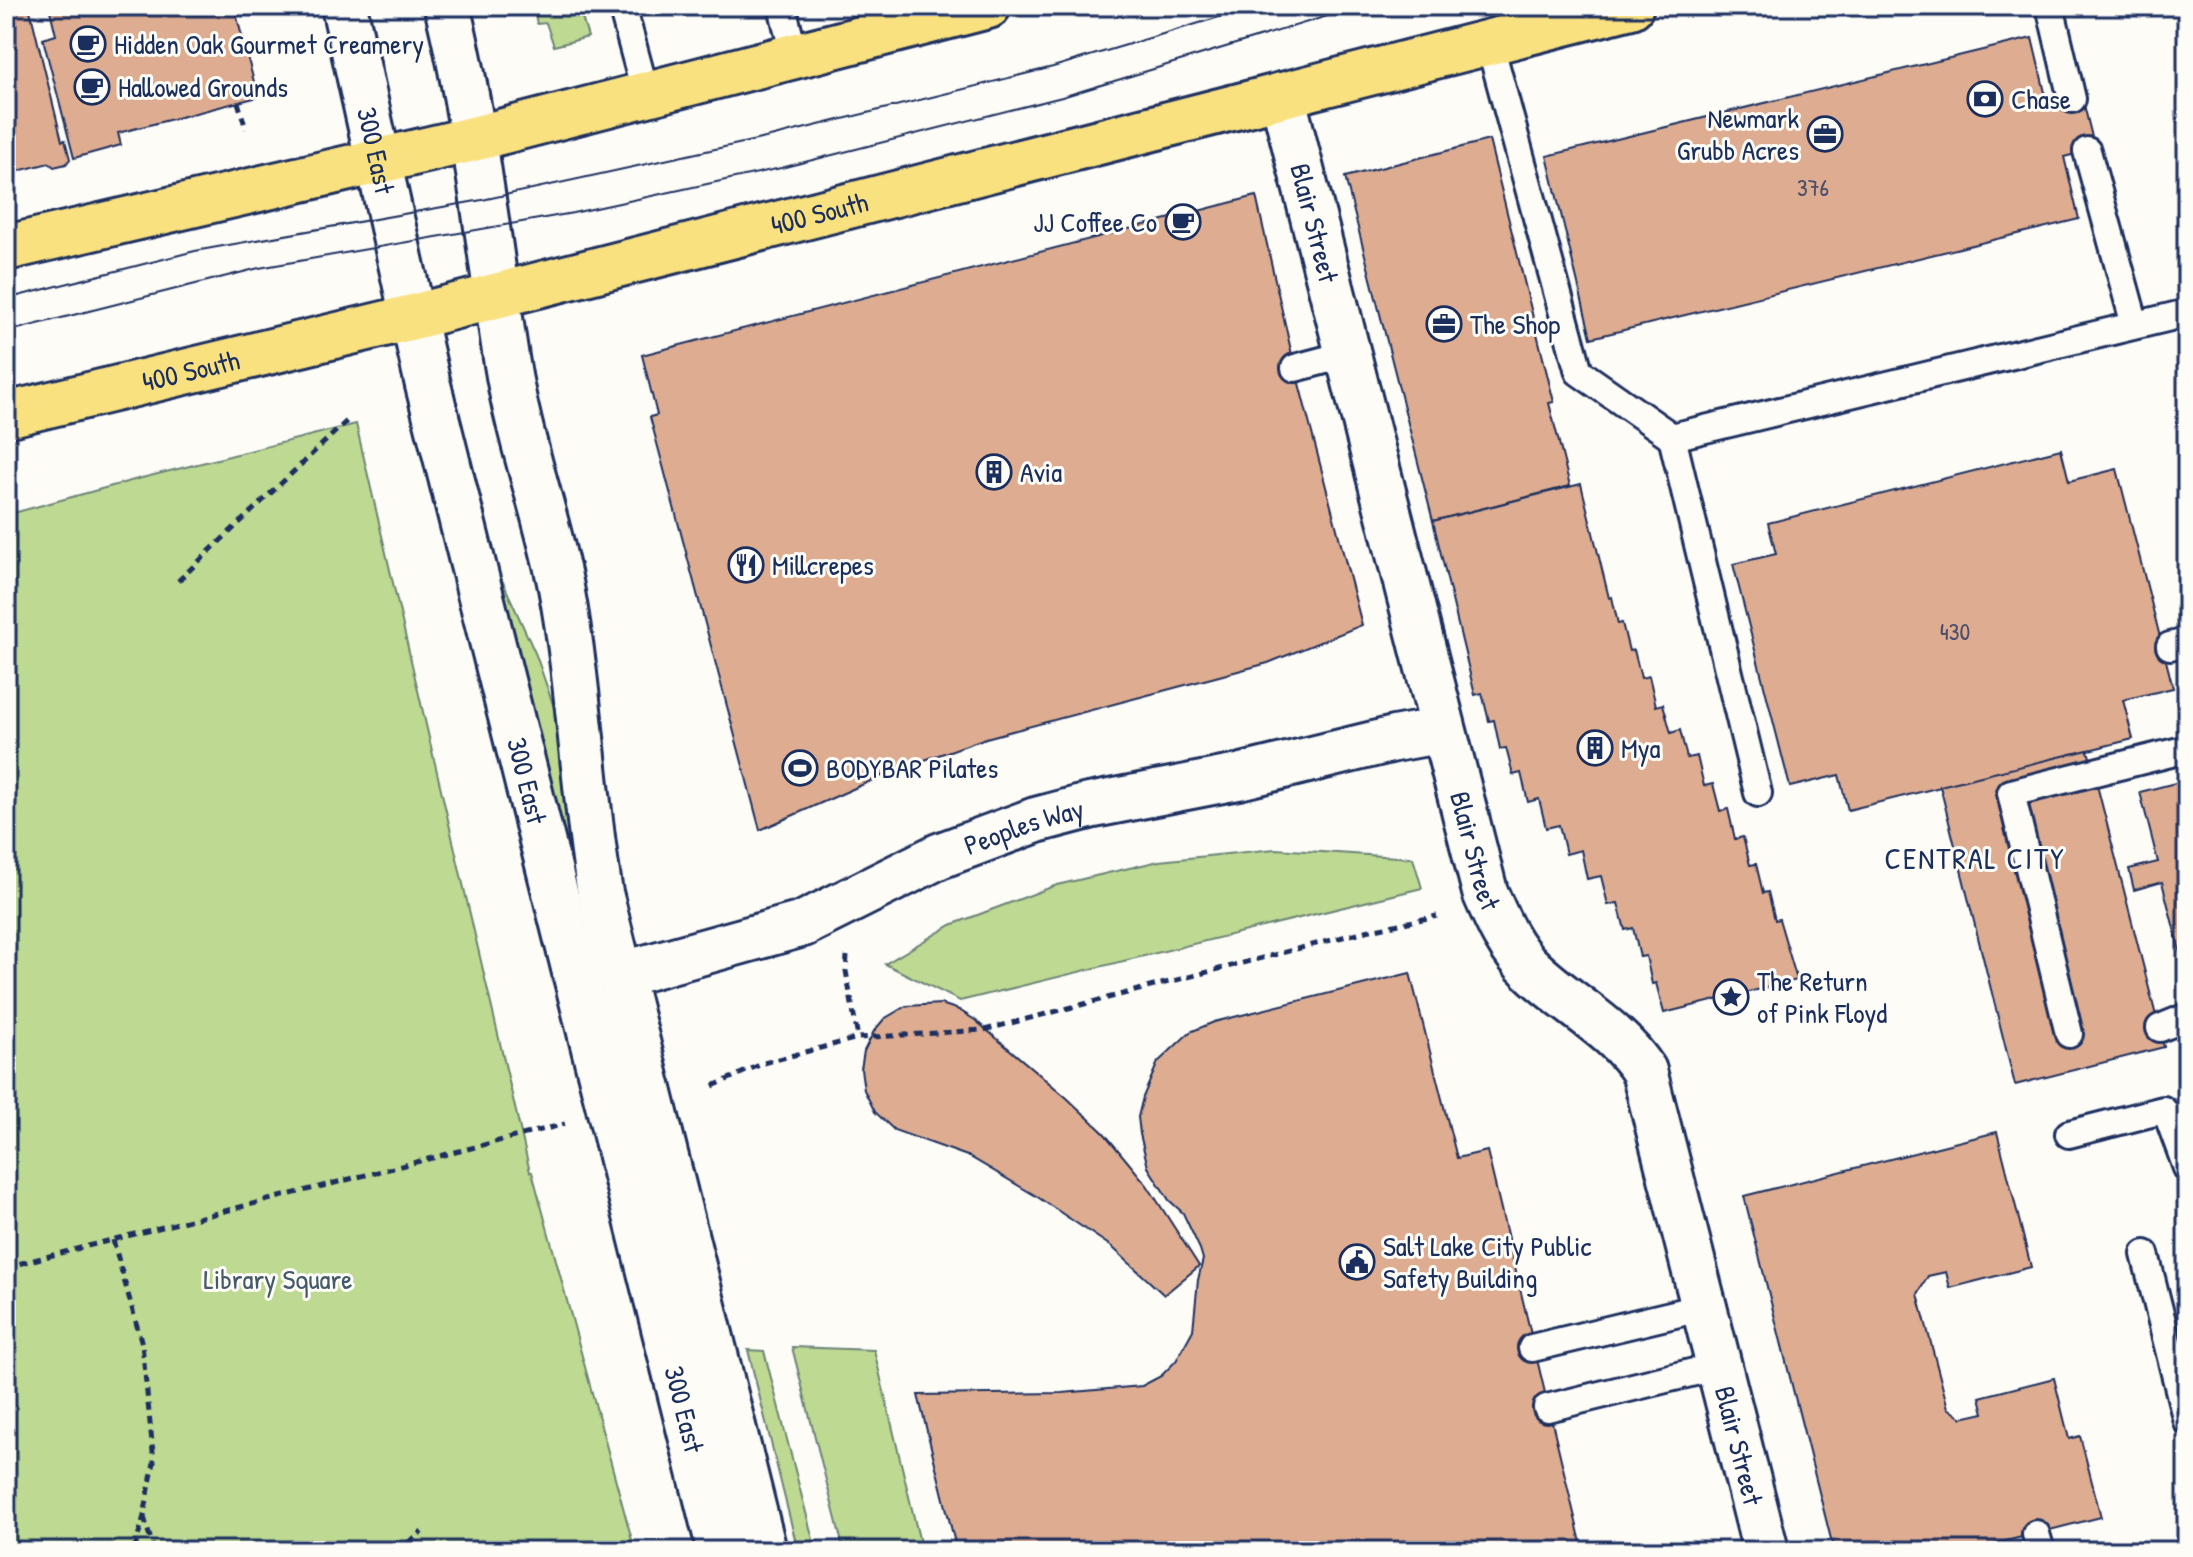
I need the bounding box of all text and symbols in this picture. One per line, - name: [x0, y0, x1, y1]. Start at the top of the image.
- cafe icon: Hidden Oak Gourmet Creamery: [69, 25, 107, 63]
- place label: Hidden Oak Gourmet Creamery: [114, 25, 424, 63]
- cafe icon: Hallowed Grounds: [73, 68, 111, 106]
- place label: Hallowed Grounds: [118, 68, 288, 106]
- bank icon: Chase: [1966, 80, 2004, 118]
- place label: Chase: [2011, 80, 2071, 118]
- place label: Newmark Grubb Acres: [1677, 99, 1799, 169]
- street label: 300 East: [348, 103, 404, 198]
- office icon: Newmark Grubb Acres: [1806, 115, 1844, 153]
- street label: Blair Street: [1281, 159, 1348, 287]
- house number: 376: [1797, 171, 1829, 203]
- street label: 400 South: [767, 183, 872, 244]
- place label: JJ Coffee Co: [1033, 203, 1157, 241]
- cafe icon: JJ Coffee Co: [1164, 203, 1202, 241]
- office icon: The Shop: [1425, 305, 1463, 343]
- place label: The Shop: [1470, 305, 1560, 343]
- street label: 400 South: [138, 340, 243, 401]
- building icon: Avia: [975, 453, 1013, 491]
- place label: Avia: [1020, 453, 1062, 491]
- restaurant icon: Millcrepes: [727, 546, 765, 584]
- place label: Millcrepes: [772, 546, 874, 584]
- house number: 430: [1940, 615, 1970, 647]
- building icon: Mya: [1576, 729, 1614, 767]
- place label: Mya: [1621, 729, 1661, 767]
- street label: 300 East: [498, 733, 556, 828]
- sports icon: BODYBAR Pilates: [781, 749, 819, 787]
- place label: BODYBAR Pilates: [826, 749, 998, 787]
- street label: Blair Street: [1441, 787, 1510, 917]
- street label: Peoples Way: [959, 789, 1088, 864]
- district label: CENTRAL CITY: [1885, 838, 2065, 878]
- place label: The Return of Pink Floyd: [1757, 962, 1887, 1032]
- place icon: The Return of Pink Floyd: [1712, 978, 1750, 1016]
- place label: Salt Lake City Public Safety Building: [1383, 1227, 1591, 1297]
- public building icon: Salt Lake City Public Safety Building: [1338, 1243, 1376, 1281]
- park label: Library Square: [204, 1260, 352, 1298]
- street label: 300 East: [655, 1362, 714, 1457]
- street label: Blair Street: [1706, 1382, 1773, 1509]

